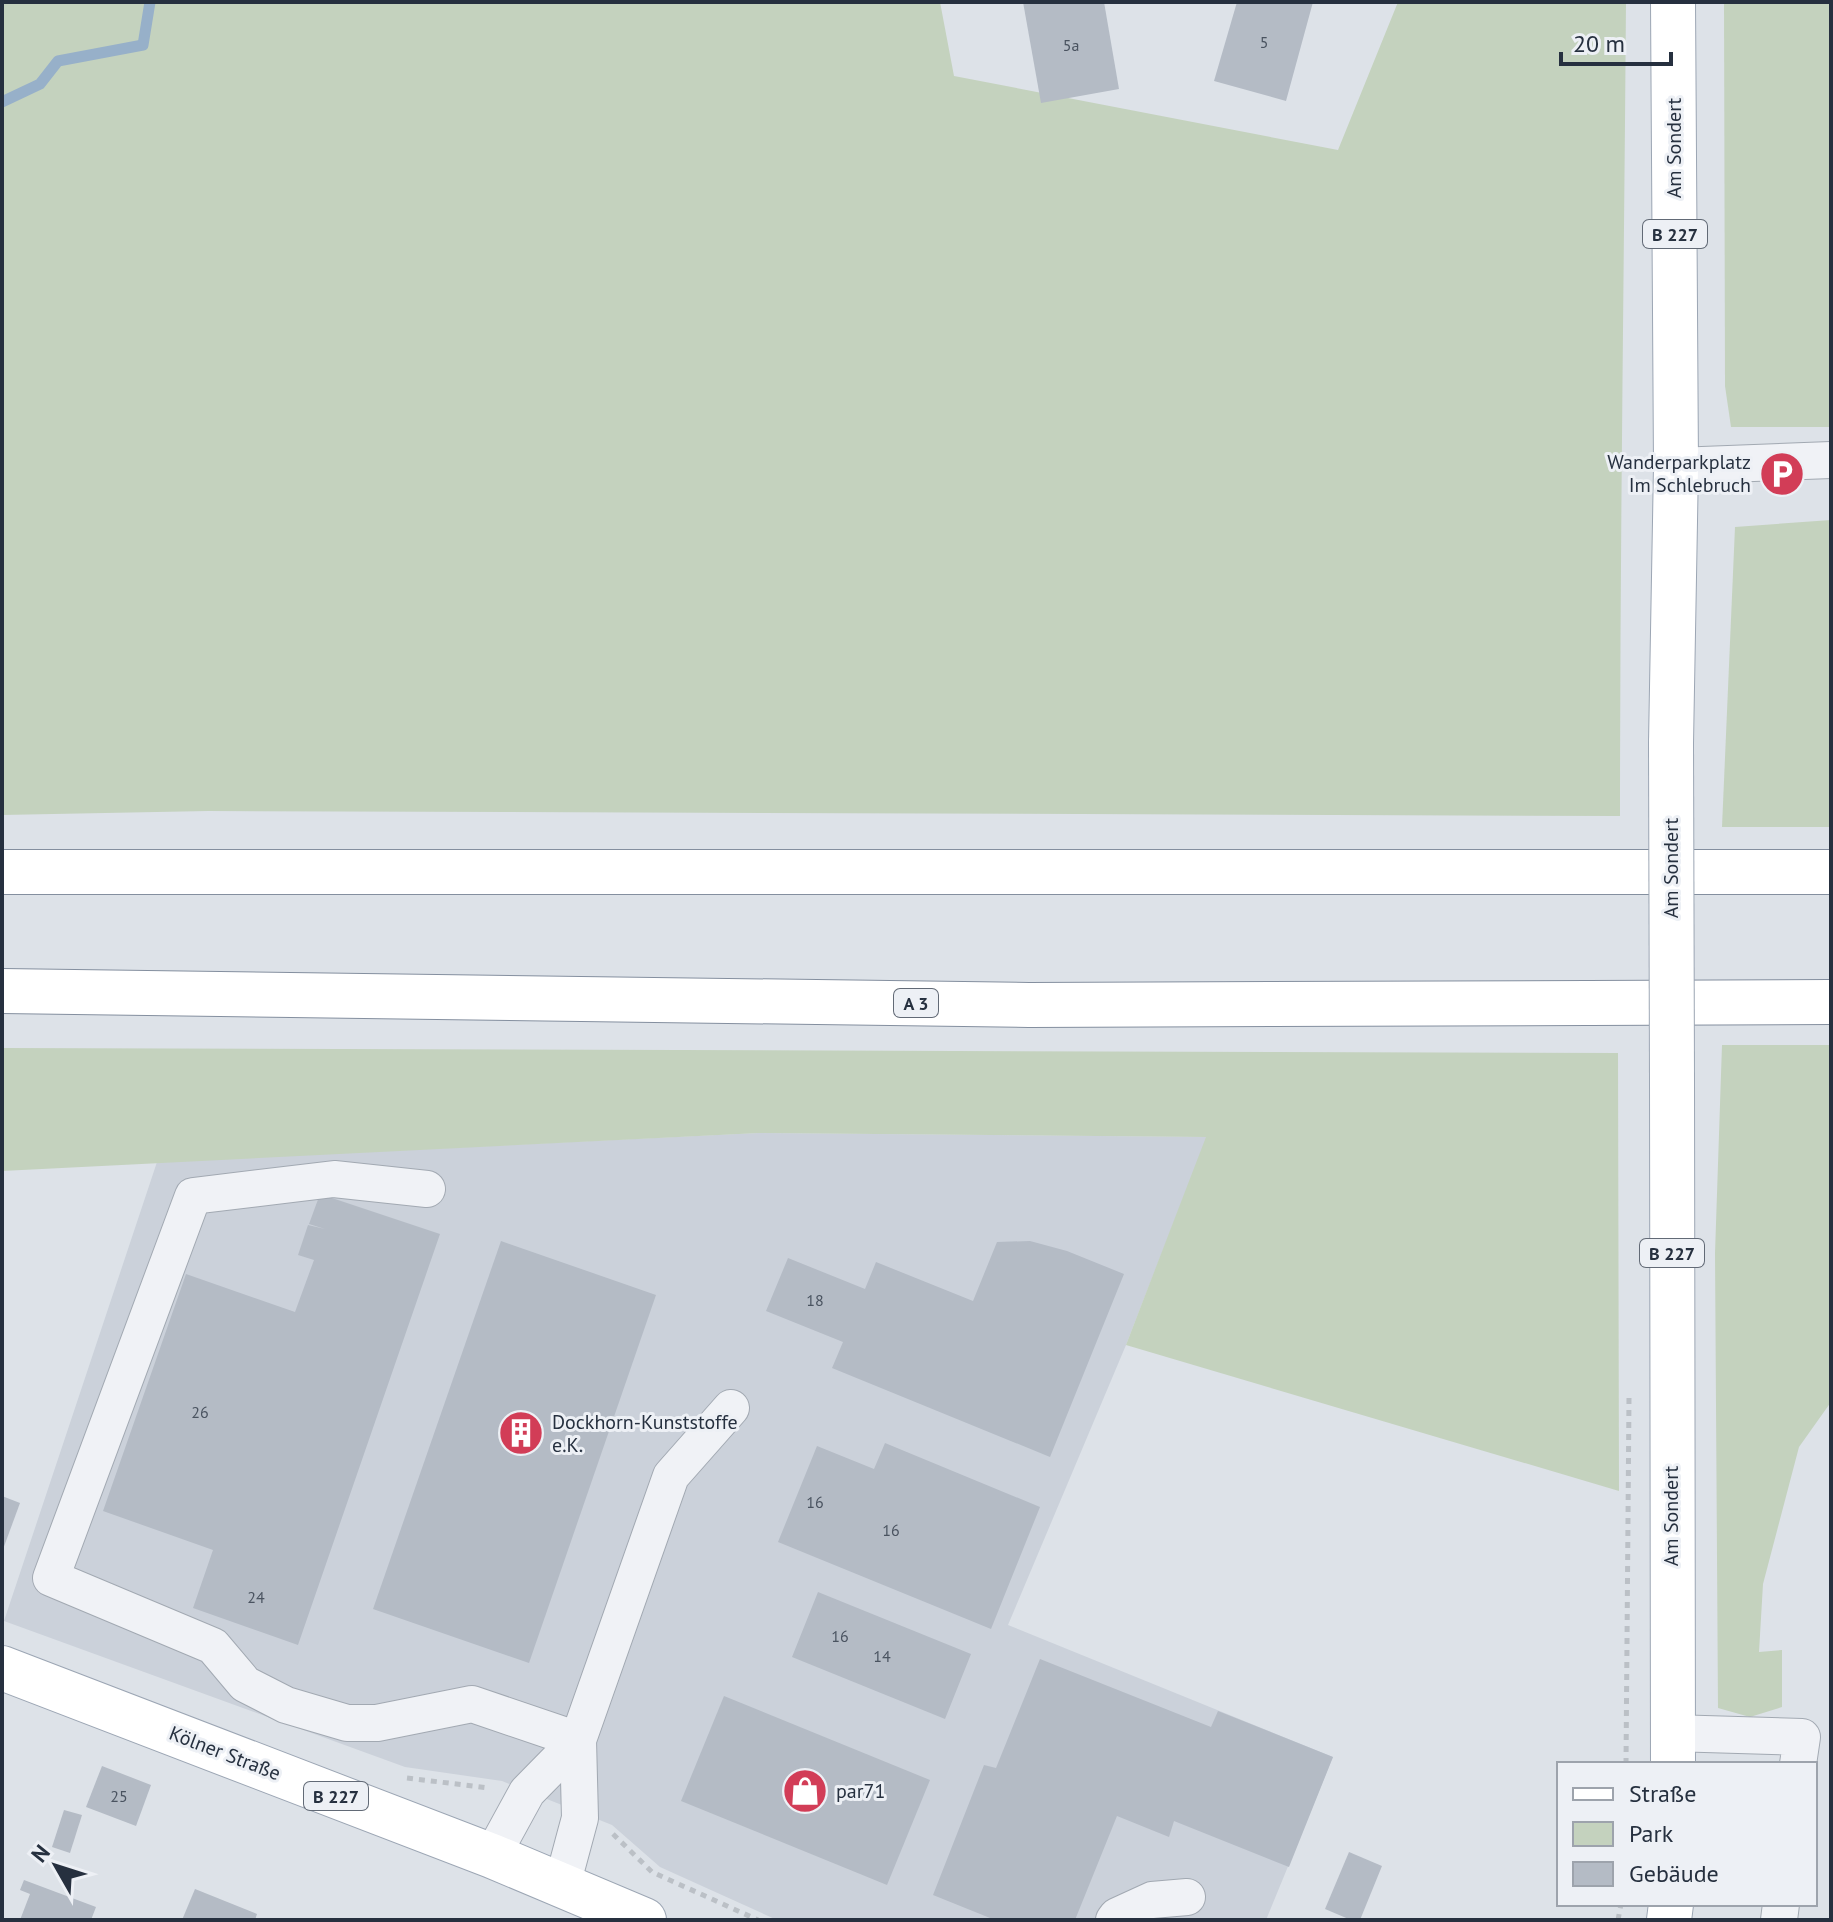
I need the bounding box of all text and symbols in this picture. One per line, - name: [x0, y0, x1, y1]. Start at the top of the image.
- scale bar: [1561, 16, 1671, 66]
- text: 20 m: [1573, 28, 1625, 59]
- house number: 5: [1260, 32, 1268, 52]
- house number: 5a: [1063, 35, 1079, 55]
- street label: Am Sondert: [1661, 97, 1687, 198]
- road number: B 227: [1643, 220, 1707, 248]
- place label: Wanderparkplatz Im Schlebruch: [1607, 449, 1751, 498]
- parking icon: Wanderparkplatz Im Schlebruch: [1758, 450, 1806, 498]
- street label: Am Sondert: [1658, 817, 1684, 918]
- road number: A 3: [894, 989, 938, 1017]
- road number: B 227: [1640, 1239, 1704, 1267]
- house number: 18: [806, 1290, 824, 1310]
- house number: 26: [191, 1402, 209, 1422]
- building icon: Dockhorn-Kunststoffe e.K.: [497, 1409, 545, 1457]
- place label: Dockhorn-Kunststoffe e.K.: [552, 1409, 738, 1458]
- street label: Am Sondert: [1658, 1465, 1684, 1566]
- house number: 16: [806, 1492, 824, 1512]
- house number: 16: [882, 1520, 900, 1540]
- house number: 24: [247, 1587, 265, 1607]
- house number: 16: [831, 1626, 849, 1646]
- house number: 14: [873, 1646, 891, 1666]
- street label: Kölner Straße: [166, 1720, 284, 1786]
- legend: [1557, 1762, 1817, 1906]
- shop icon: par71: [781, 1767, 829, 1815]
- place label: par71: [836, 1778, 885, 1804]
- text: Straße: [1629, 1778, 1696, 1809]
- road number: B 227: [304, 1782, 368, 1810]
- house number: 25: [110, 1786, 128, 1806]
- text: Park: [1629, 1818, 1674, 1849]
- north arrow: [16, 1826, 96, 1906]
- text: N: [25, 1839, 56, 1868]
- text: Gebäude: [1629, 1858, 1719, 1889]

